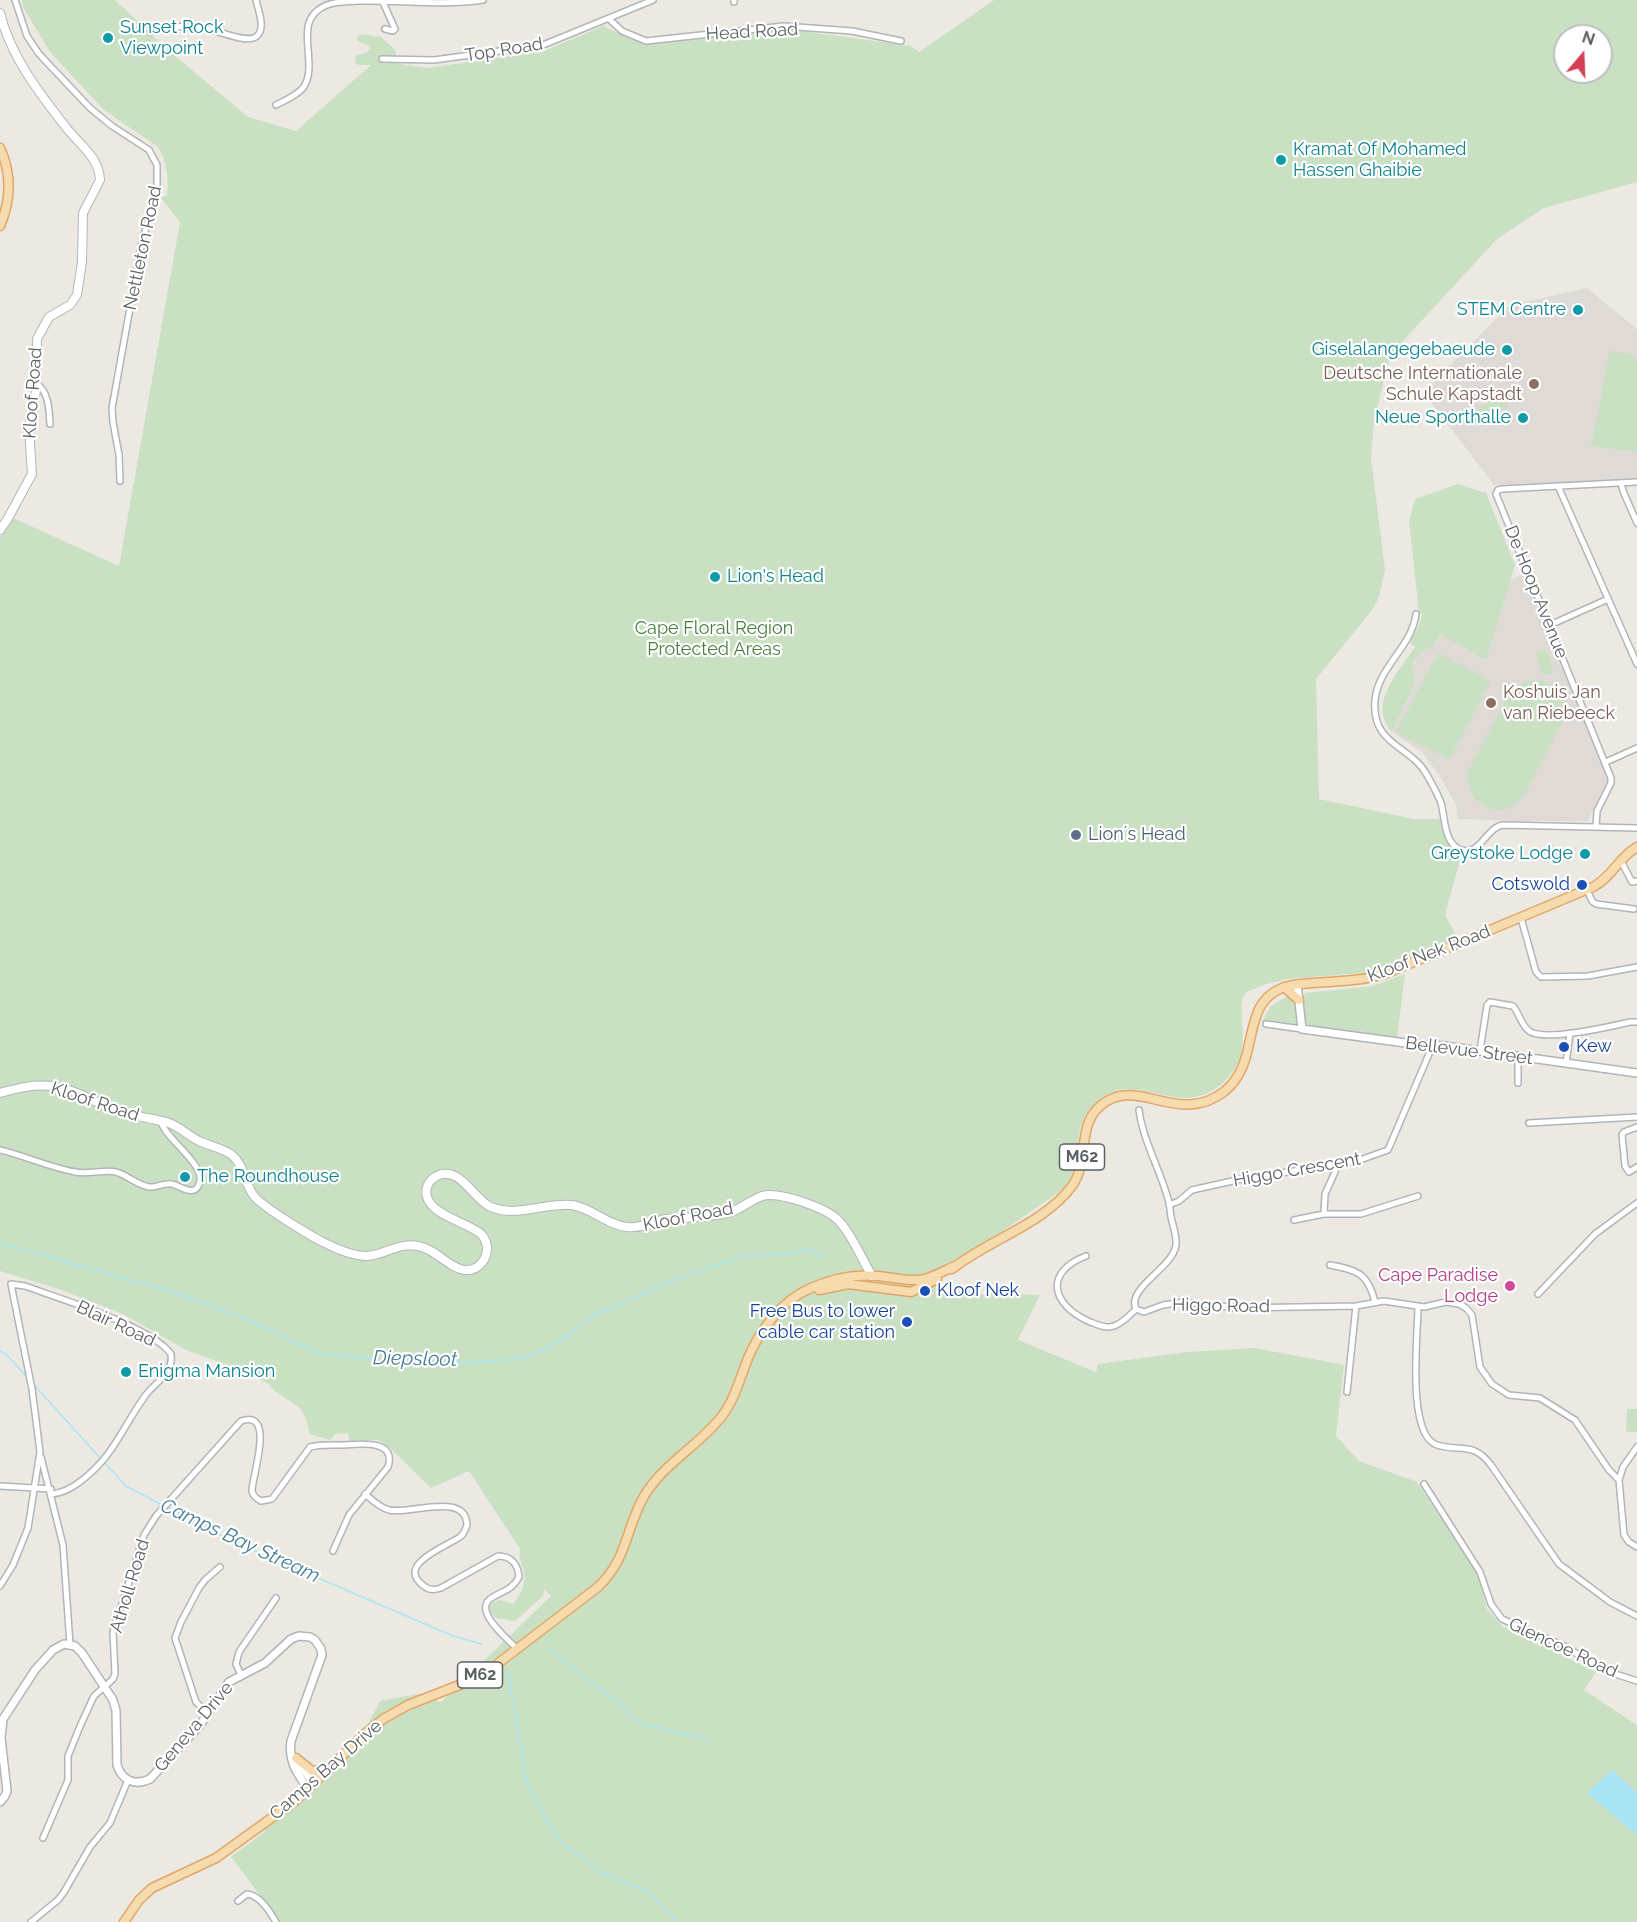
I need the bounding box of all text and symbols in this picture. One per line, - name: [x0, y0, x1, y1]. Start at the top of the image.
- place label: Sunset Rock Viewpoint: [120, 17, 223, 60]
- street label: Head Road: [705, 19, 799, 45]
- north arrow: [1553, 24, 1613, 84]
- text: N: [1580, 27, 1597, 49]
- marker: Sunset Rock Viewpoint: [101, 31, 115, 45]
- street label: Top Road: [464, 33, 544, 67]
- place label: Kramat Of Mohamed Hassen Ghaibie: [1293, 139, 1467, 182]
- marker: Kramat Of Mohamed Hassen Ghaibie: [1274, 153, 1288, 167]
- street label: Nettleton Road: [119, 184, 167, 312]
- place label: STEM Centre: [1457, 299, 1566, 321]
- marker: STEM Centre: [1571, 303, 1585, 317]
- place label: Giselalangegebaeude: [1312, 339, 1495, 361]
- marker: Giselalangegebaeude: [1500, 343, 1514, 357]
- street label: Kloof Road: [19, 347, 47, 439]
- place label: Deutsche Internationale Schule Kapstadt: [1323, 363, 1522, 406]
- marker: Deutsche Internationale Schule Kapstadt: [1527, 377, 1541, 391]
- place label: Neue Sporthalle: [1375, 407, 1511, 429]
- marker: Neue Sporthalle: [1516, 411, 1530, 425]
- street label: De Hoop Avenue: [1499, 522, 1573, 662]
- place label: Lion's Head: [727, 566, 824, 588]
- marker: Lion's Head: [708, 570, 722, 584]
- park label: Cape Floral Region Protected Areas: [635, 618, 793, 660]
- place label: Koshuis Jan van Riebeeck: [1503, 682, 1615, 724]
- marker: Koshuis Jan van Riebeeck: [1484, 696, 1498, 710]
- place label: Lion´s Head: [1088, 824, 1186, 846]
- marker: Lion´s Head: [1069, 828, 1083, 842]
- place label: Greystoke Lodge: [1431, 843, 1573, 865]
- marker: Greystoke Lodge: [1578, 847, 1592, 861]
- place label: Cotswold: [1491, 874, 1570, 896]
- marker: Cotswold: [1575, 878, 1589, 892]
- street label: Kloof Nek Road: [1365, 921, 1493, 987]
- street label: Bellevue Street: [1404, 1032, 1534, 1070]
- place label: Kew: [1576, 1036, 1612, 1058]
- marker: Kew: [1557, 1040, 1571, 1054]
- street label: Kloof Road: [48, 1078, 142, 1126]
- road number: M62: [1060, 1144, 1104, 1170]
- street label: Higgo Crescent: [1232, 1148, 1362, 1192]
- place label: The Roundhouse: [197, 1166, 339, 1188]
- marker: The Roundhouse: [178, 1170, 192, 1184]
- street label: Kloof Road: [641, 1198, 735, 1236]
- place label: Cape Paradise Lodge: [1378, 1265, 1498, 1308]
- marker: Cape Paradise Lodge: [1503, 1279, 1517, 1293]
- place label: Kloof Nek: [937, 1280, 1019, 1302]
- marker: Kloof Nek: [918, 1284, 932, 1298]
- street label: Higgo Road: [1172, 1294, 1270, 1318]
- street label: Blair Road: [73, 1296, 159, 1352]
- place label: Free Bus to lower cable car station: [750, 1301, 895, 1344]
- marker: Free Bus to lower cable car station: [900, 1315, 914, 1329]
- water label: Diepsloot: [373, 1346, 457, 1372]
- place label: Enigma Mansion: [138, 1361, 275, 1383]
- marker: Enigma Mansion: [119, 1365, 133, 1379]
- water label: Camps Bay Stream: [157, 1494, 323, 1588]
- street label: Atholl Road: [106, 1537, 154, 1635]
- street label: Glencoe Road: [1505, 1613, 1621, 1683]
- road number: M62: [458, 1662, 502, 1688]
- street label: Geneva Drive: [150, 1678, 238, 1776]
- street label: Camps Bay Drive: [265, 1715, 387, 1825]

